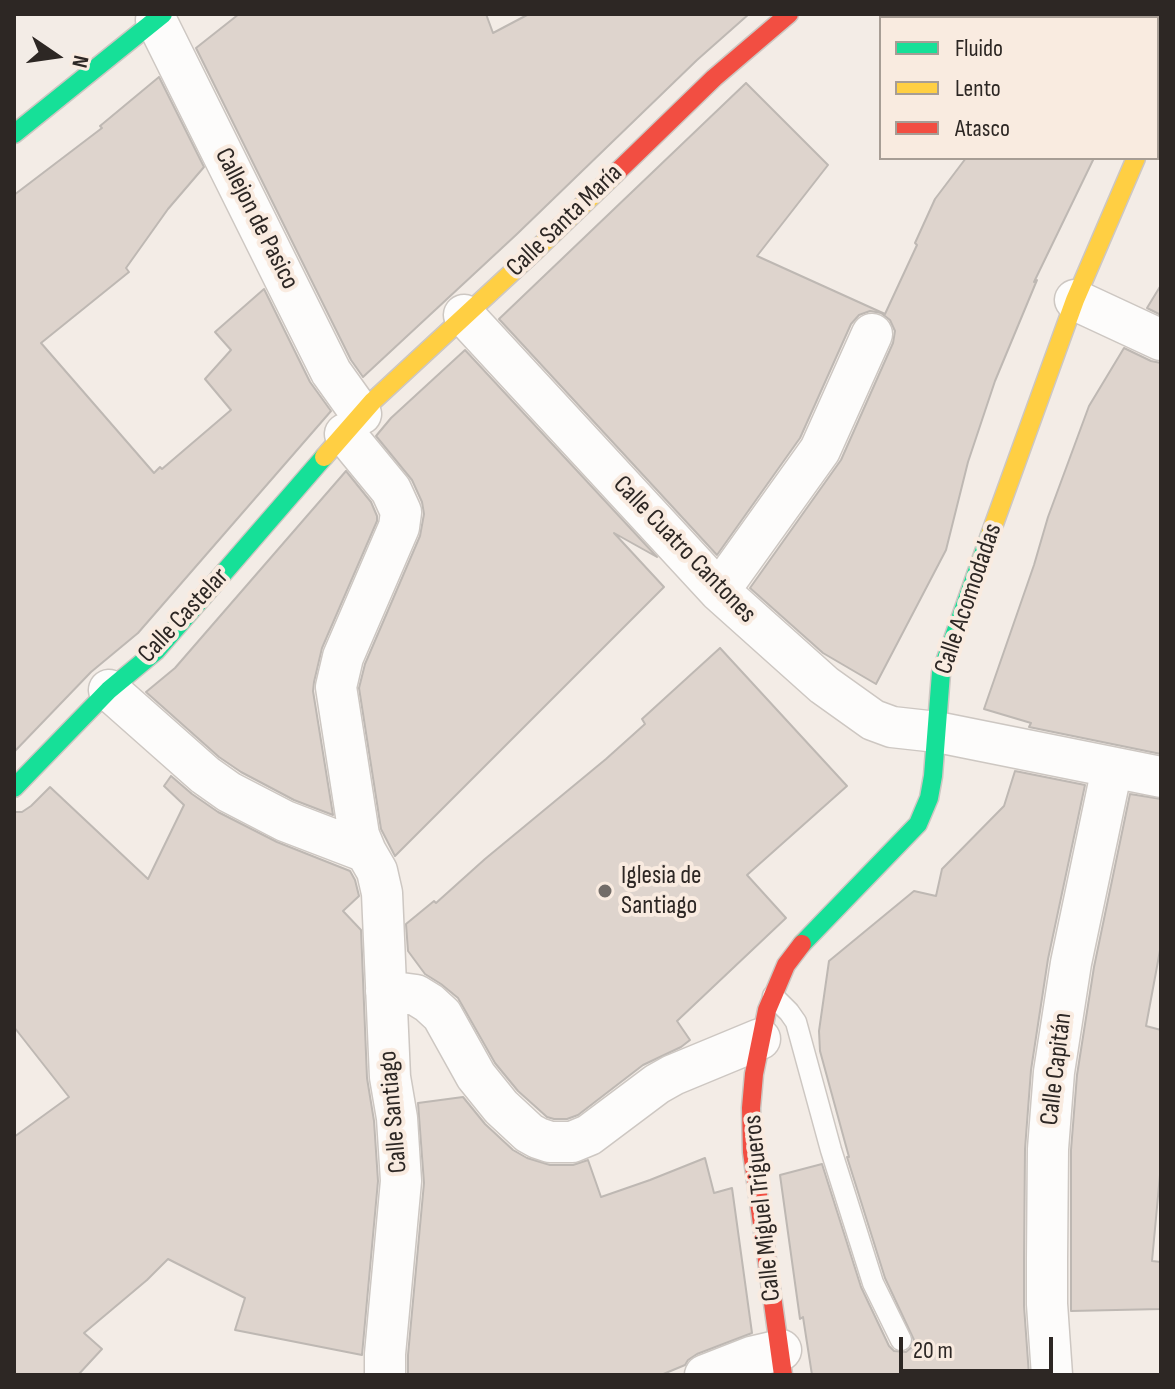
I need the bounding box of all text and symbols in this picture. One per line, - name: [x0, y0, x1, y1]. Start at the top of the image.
- north arrow: [16, 16, 96, 96]
- legend: [879, 16, 1159, 160]
- text: Fluido: [955, 34, 1003, 63]
- text: N: [65, 53, 94, 70]
- text: Lento: [955, 74, 1001, 103]
- text: Atasco: [955, 114, 1010, 143]
- street label: Callejon de Pasico: [207, 143, 305, 295]
- street label: Calle Santa María: [501, 158, 629, 284]
- street label: Calle Cuatro Cantones: [606, 470, 762, 630]
- street label: Calle Acomodadas: [929, 519, 1009, 679]
- street label: Calle Castelar: [132, 562, 236, 670]
- place label: Iglesia de Santiago: [621, 860, 702, 922]
- marker: Iglesia de Santiago: [596, 882, 614, 900]
- street label: Calle Capitán: [1035, 1011, 1079, 1127]
- street label: Calle Santiago: [373, 1050, 415, 1174]
- street label: Calle Miguel Trigueros: [738, 1113, 788, 1303]
- scale bar: [903, 1321, 1057, 1371]
- text: 20 m: [913, 1336, 953, 1365]

